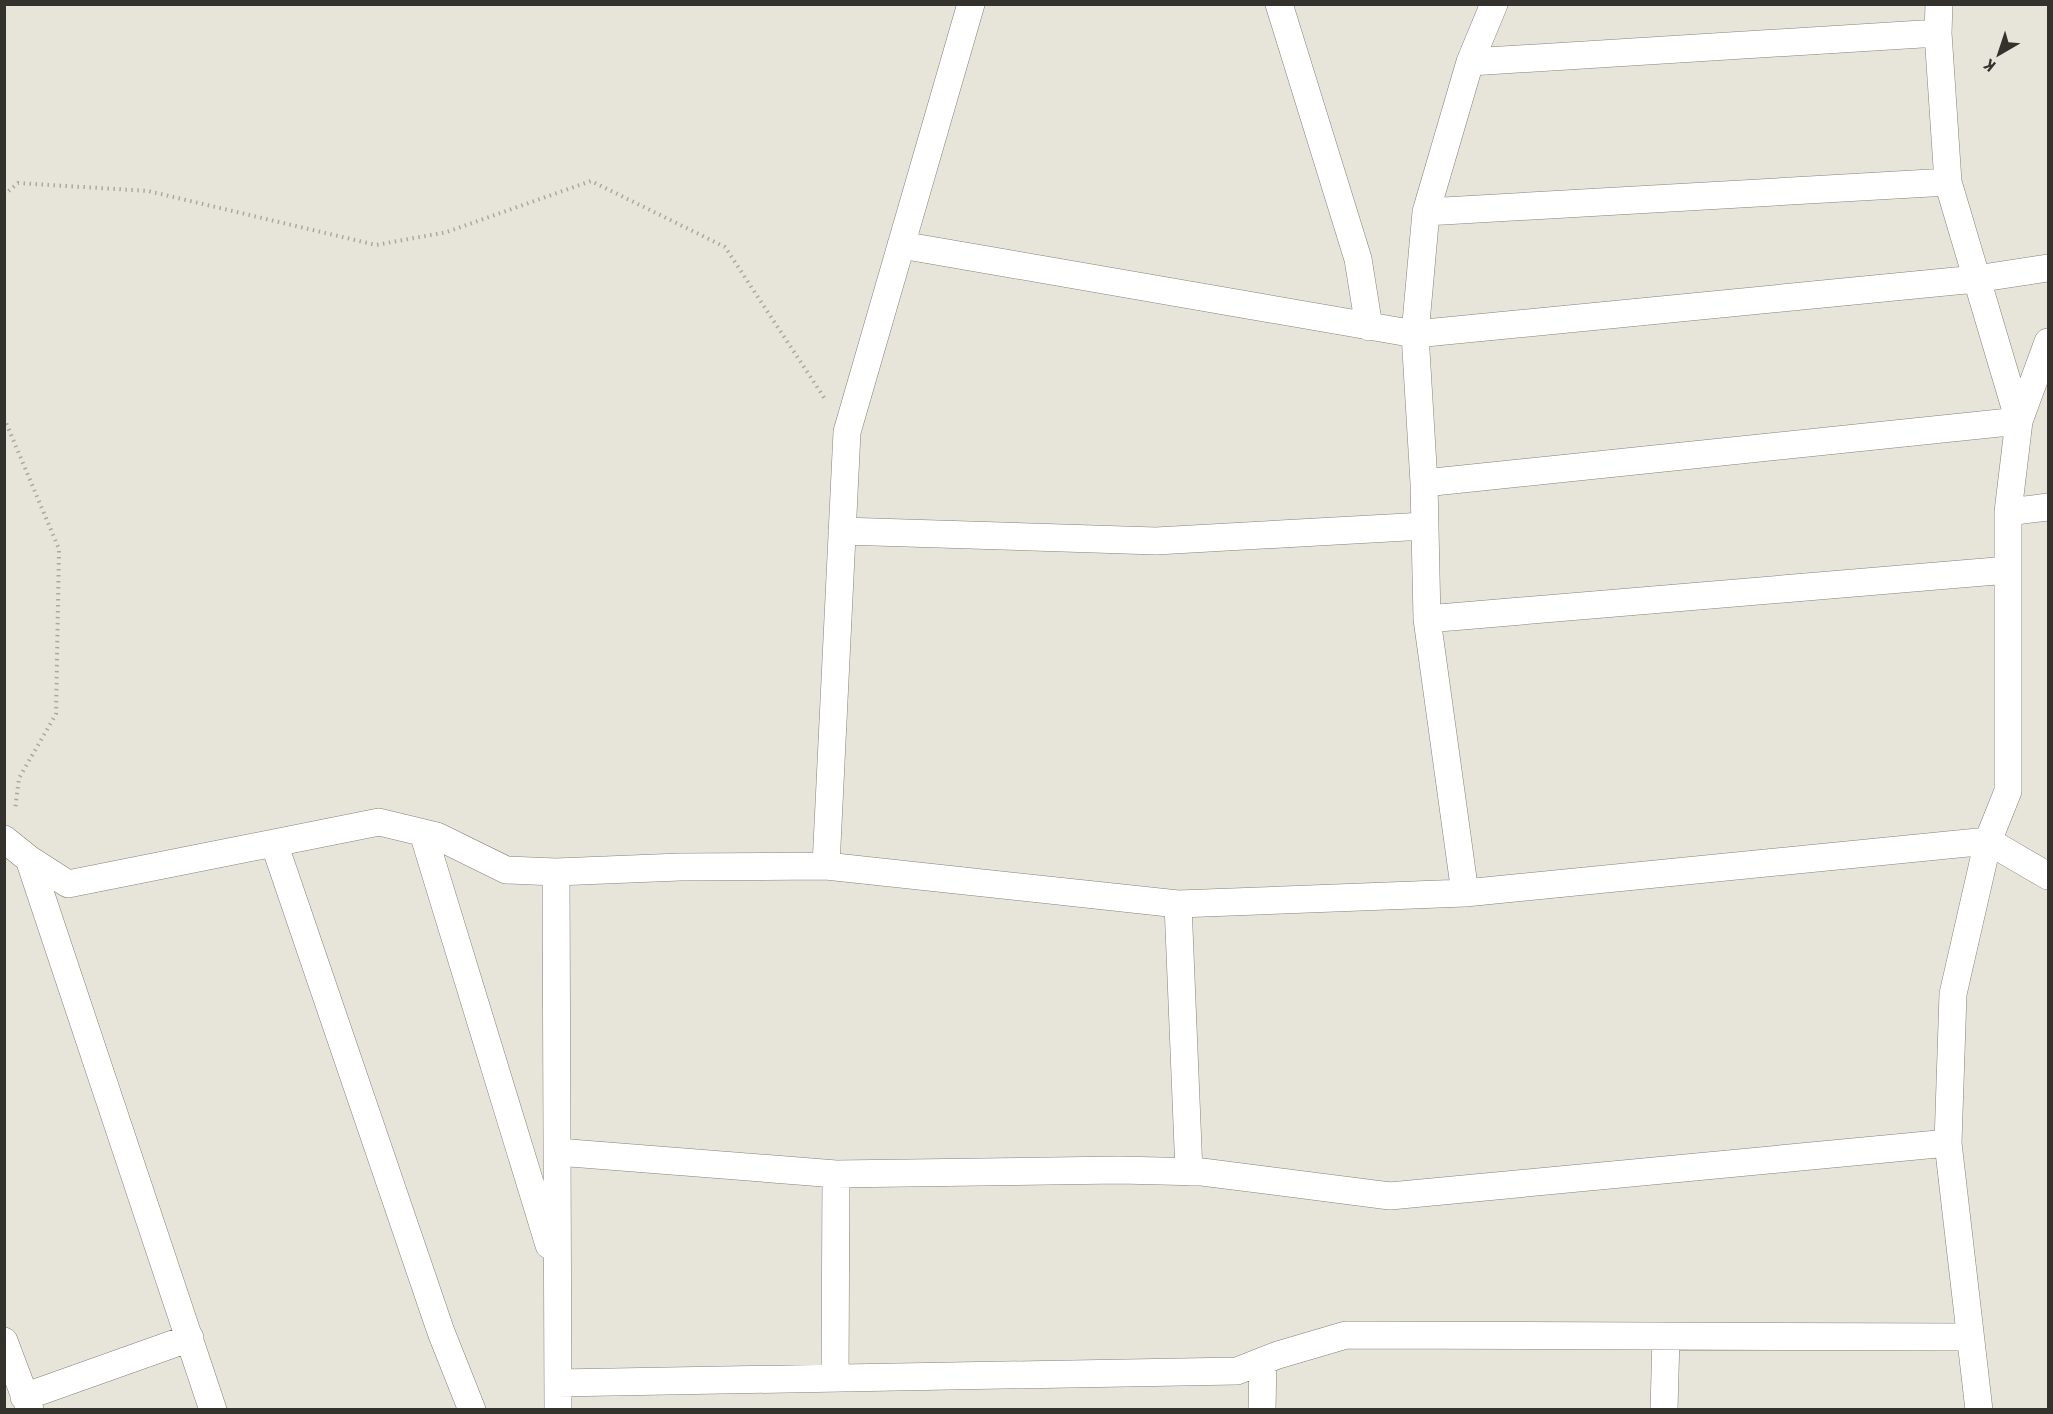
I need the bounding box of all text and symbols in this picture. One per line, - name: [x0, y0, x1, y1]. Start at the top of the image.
- north arrow: [1969, 24, 2029, 84]
- text: K: [1980, 55, 1999, 75]

